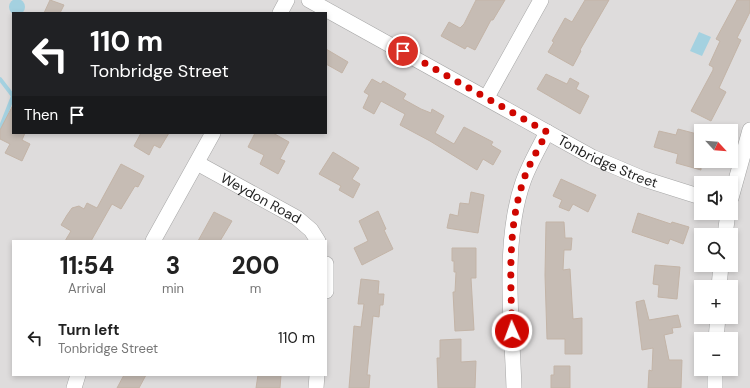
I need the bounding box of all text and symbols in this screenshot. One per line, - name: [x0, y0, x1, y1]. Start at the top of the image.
- text: 110 m: [90, 23, 163, 60]
- icon: left: [24, 28, 76, 80]
- pin: [386, 34, 420, 68]
- icon: arrive: [392, 40, 414, 62]
- text: Tonbridge Street: [90, 59, 229, 83]
- icon: arrive: [66, 104, 88, 126]
- text: Then: [24, 105, 58, 125]
- north arrow: [694, 124, 738, 168]
- map controls: [694, 124, 738, 376]
- street label: Tonbridge Street: [555, 131, 660, 192]
- street label: Weydon Road: [218, 169, 304, 228]
- button: sound: [694, 176, 738, 220]
- button: search: [694, 228, 738, 272]
- text: 11:54: [60, 250, 114, 281]
- text: 3: [166, 250, 180, 281]
- text: 200: [232, 250, 279, 281]
- text: Arrival: [68, 280, 106, 297]
- text: min: [162, 280, 184, 297]
- text: m: [250, 280, 261, 297]
- button: +: [694, 280, 738, 324]
- position arrow: [491, 310, 533, 352]
- text: Turn left: [58, 320, 119, 340]
- icon: left: [24, 327, 46, 349]
- text: 110 m: [278, 328, 315, 348]
- button: −: [694, 332, 738, 376]
- text: Tonbridge Street: [58, 340, 158, 357]

